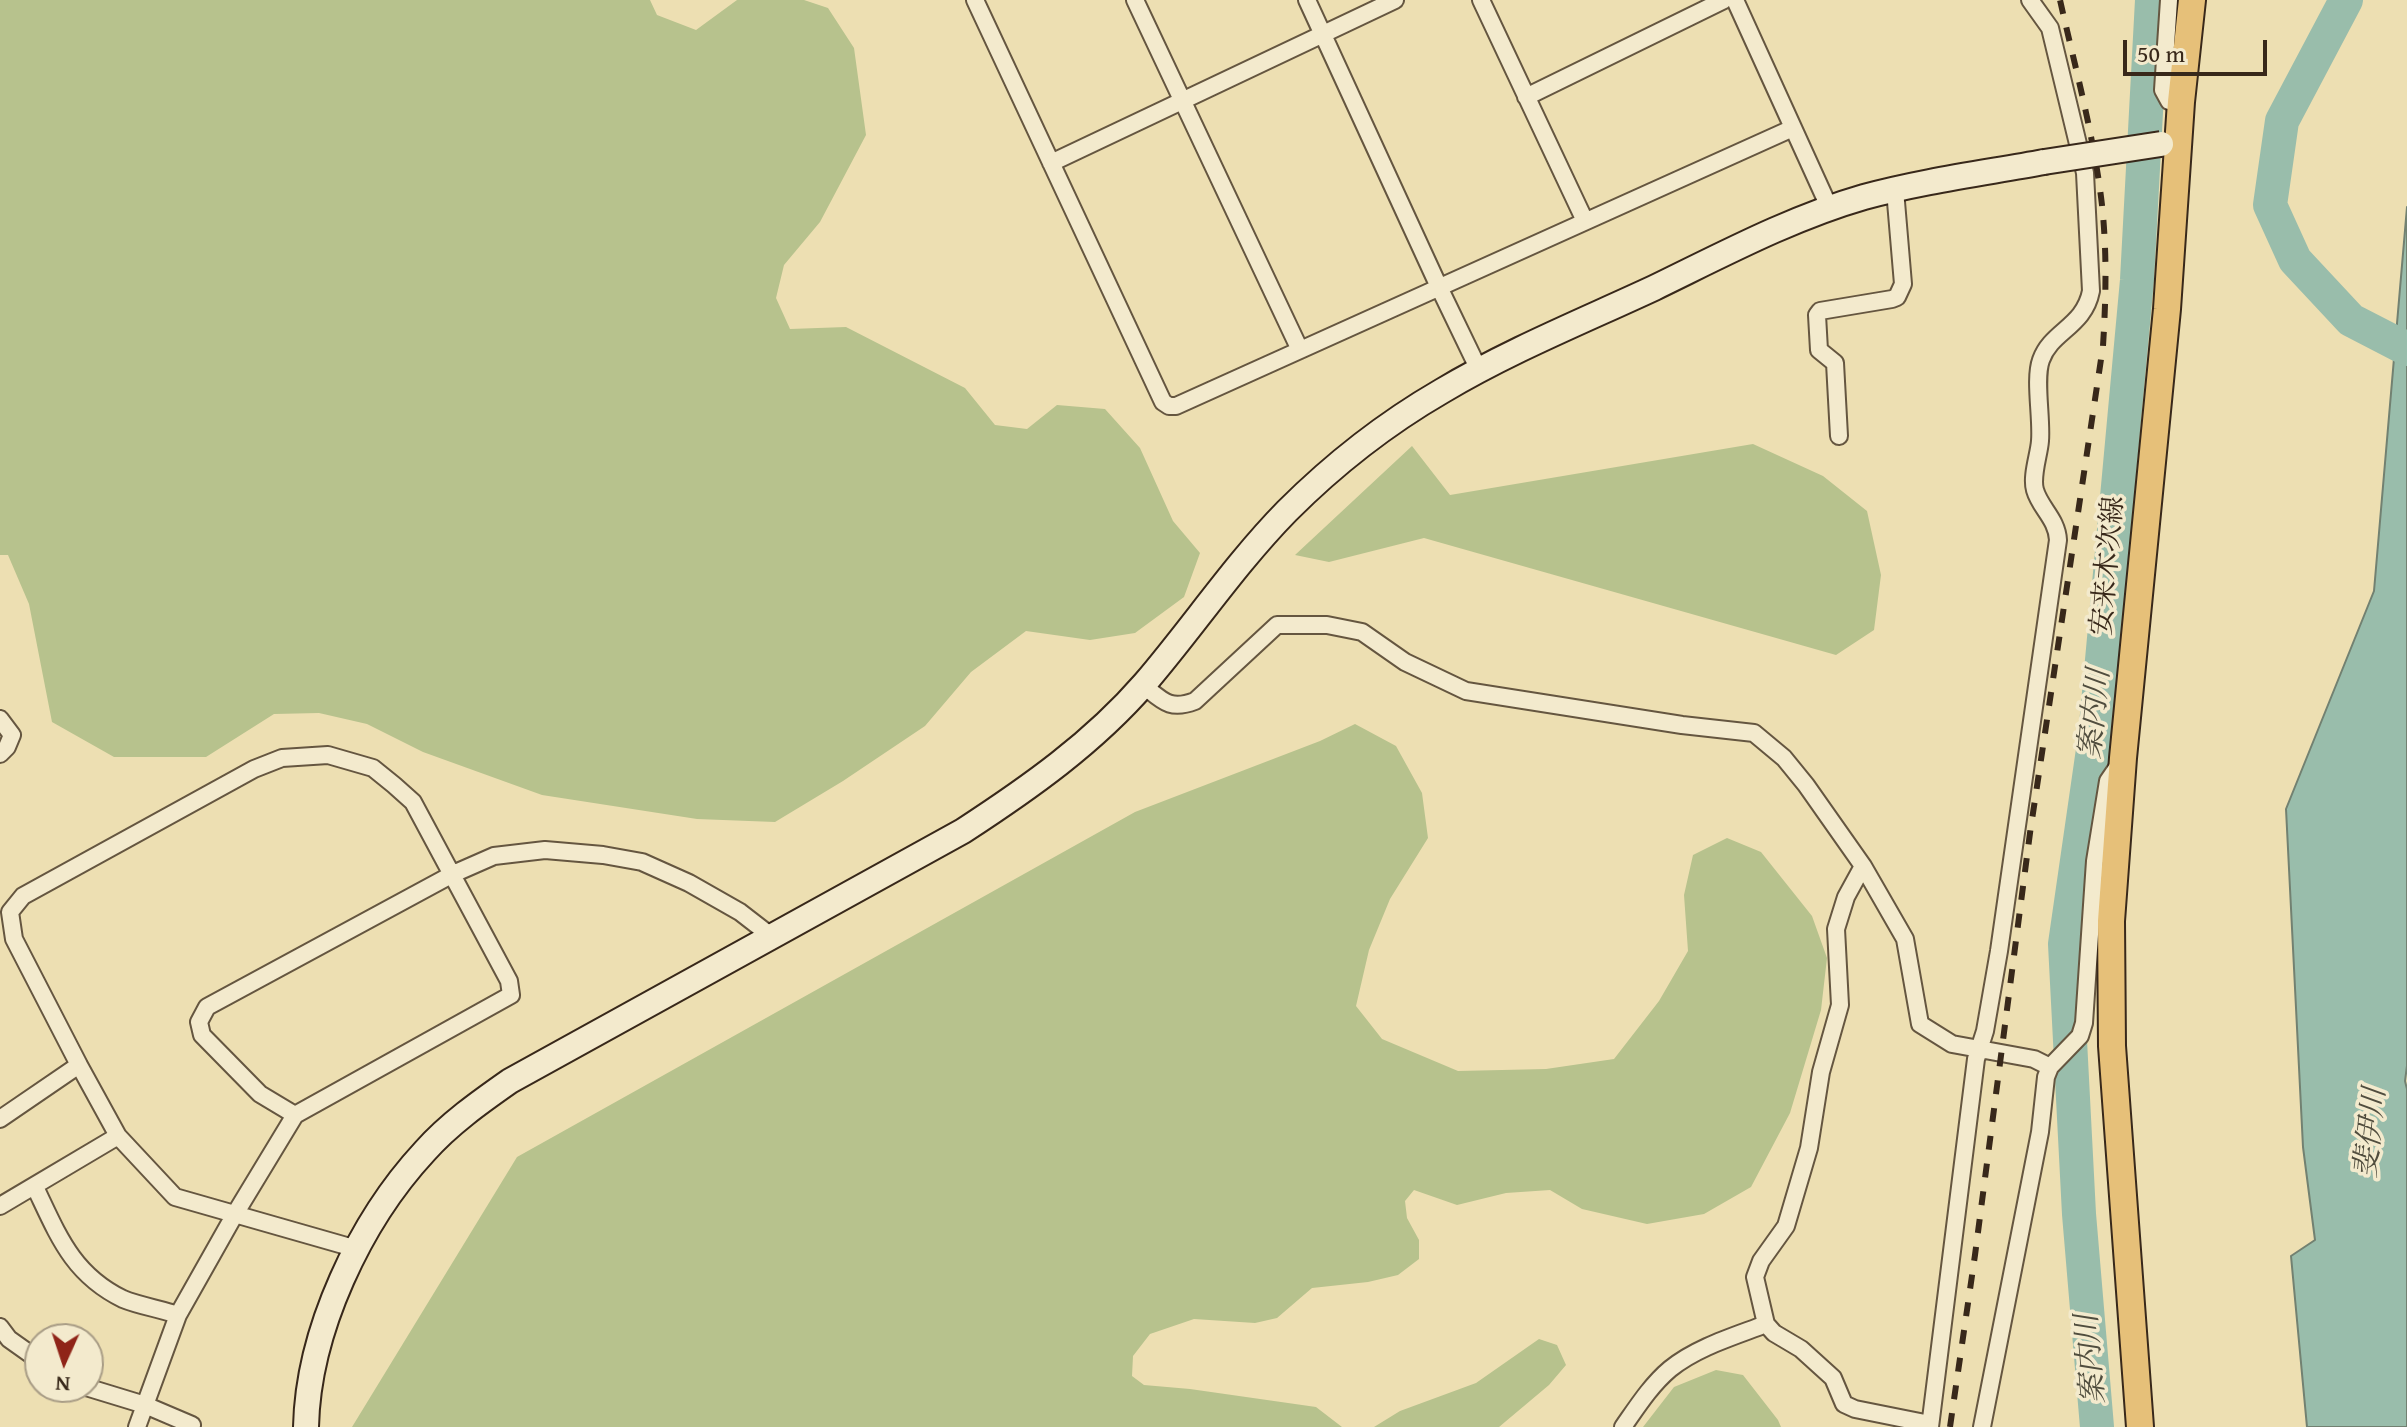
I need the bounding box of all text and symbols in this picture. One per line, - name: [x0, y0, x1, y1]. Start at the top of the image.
- scale bar: [2127, 24, 2271, 74]
- text: 50 m: [2137, 36, 2185, 71]
- street label: 安来木次線: [2086, 495, 2132, 637]
- water label: 案内川: [2073, 667, 2119, 761]
- water label: 斐伊川: [2349, 1086, 2395, 1180]
- water label: 案内川: [2070, 1313, 2114, 1405]
- north arrow: [24, 1323, 104, 1403]
- text: N: [55, 1369, 71, 1401]

